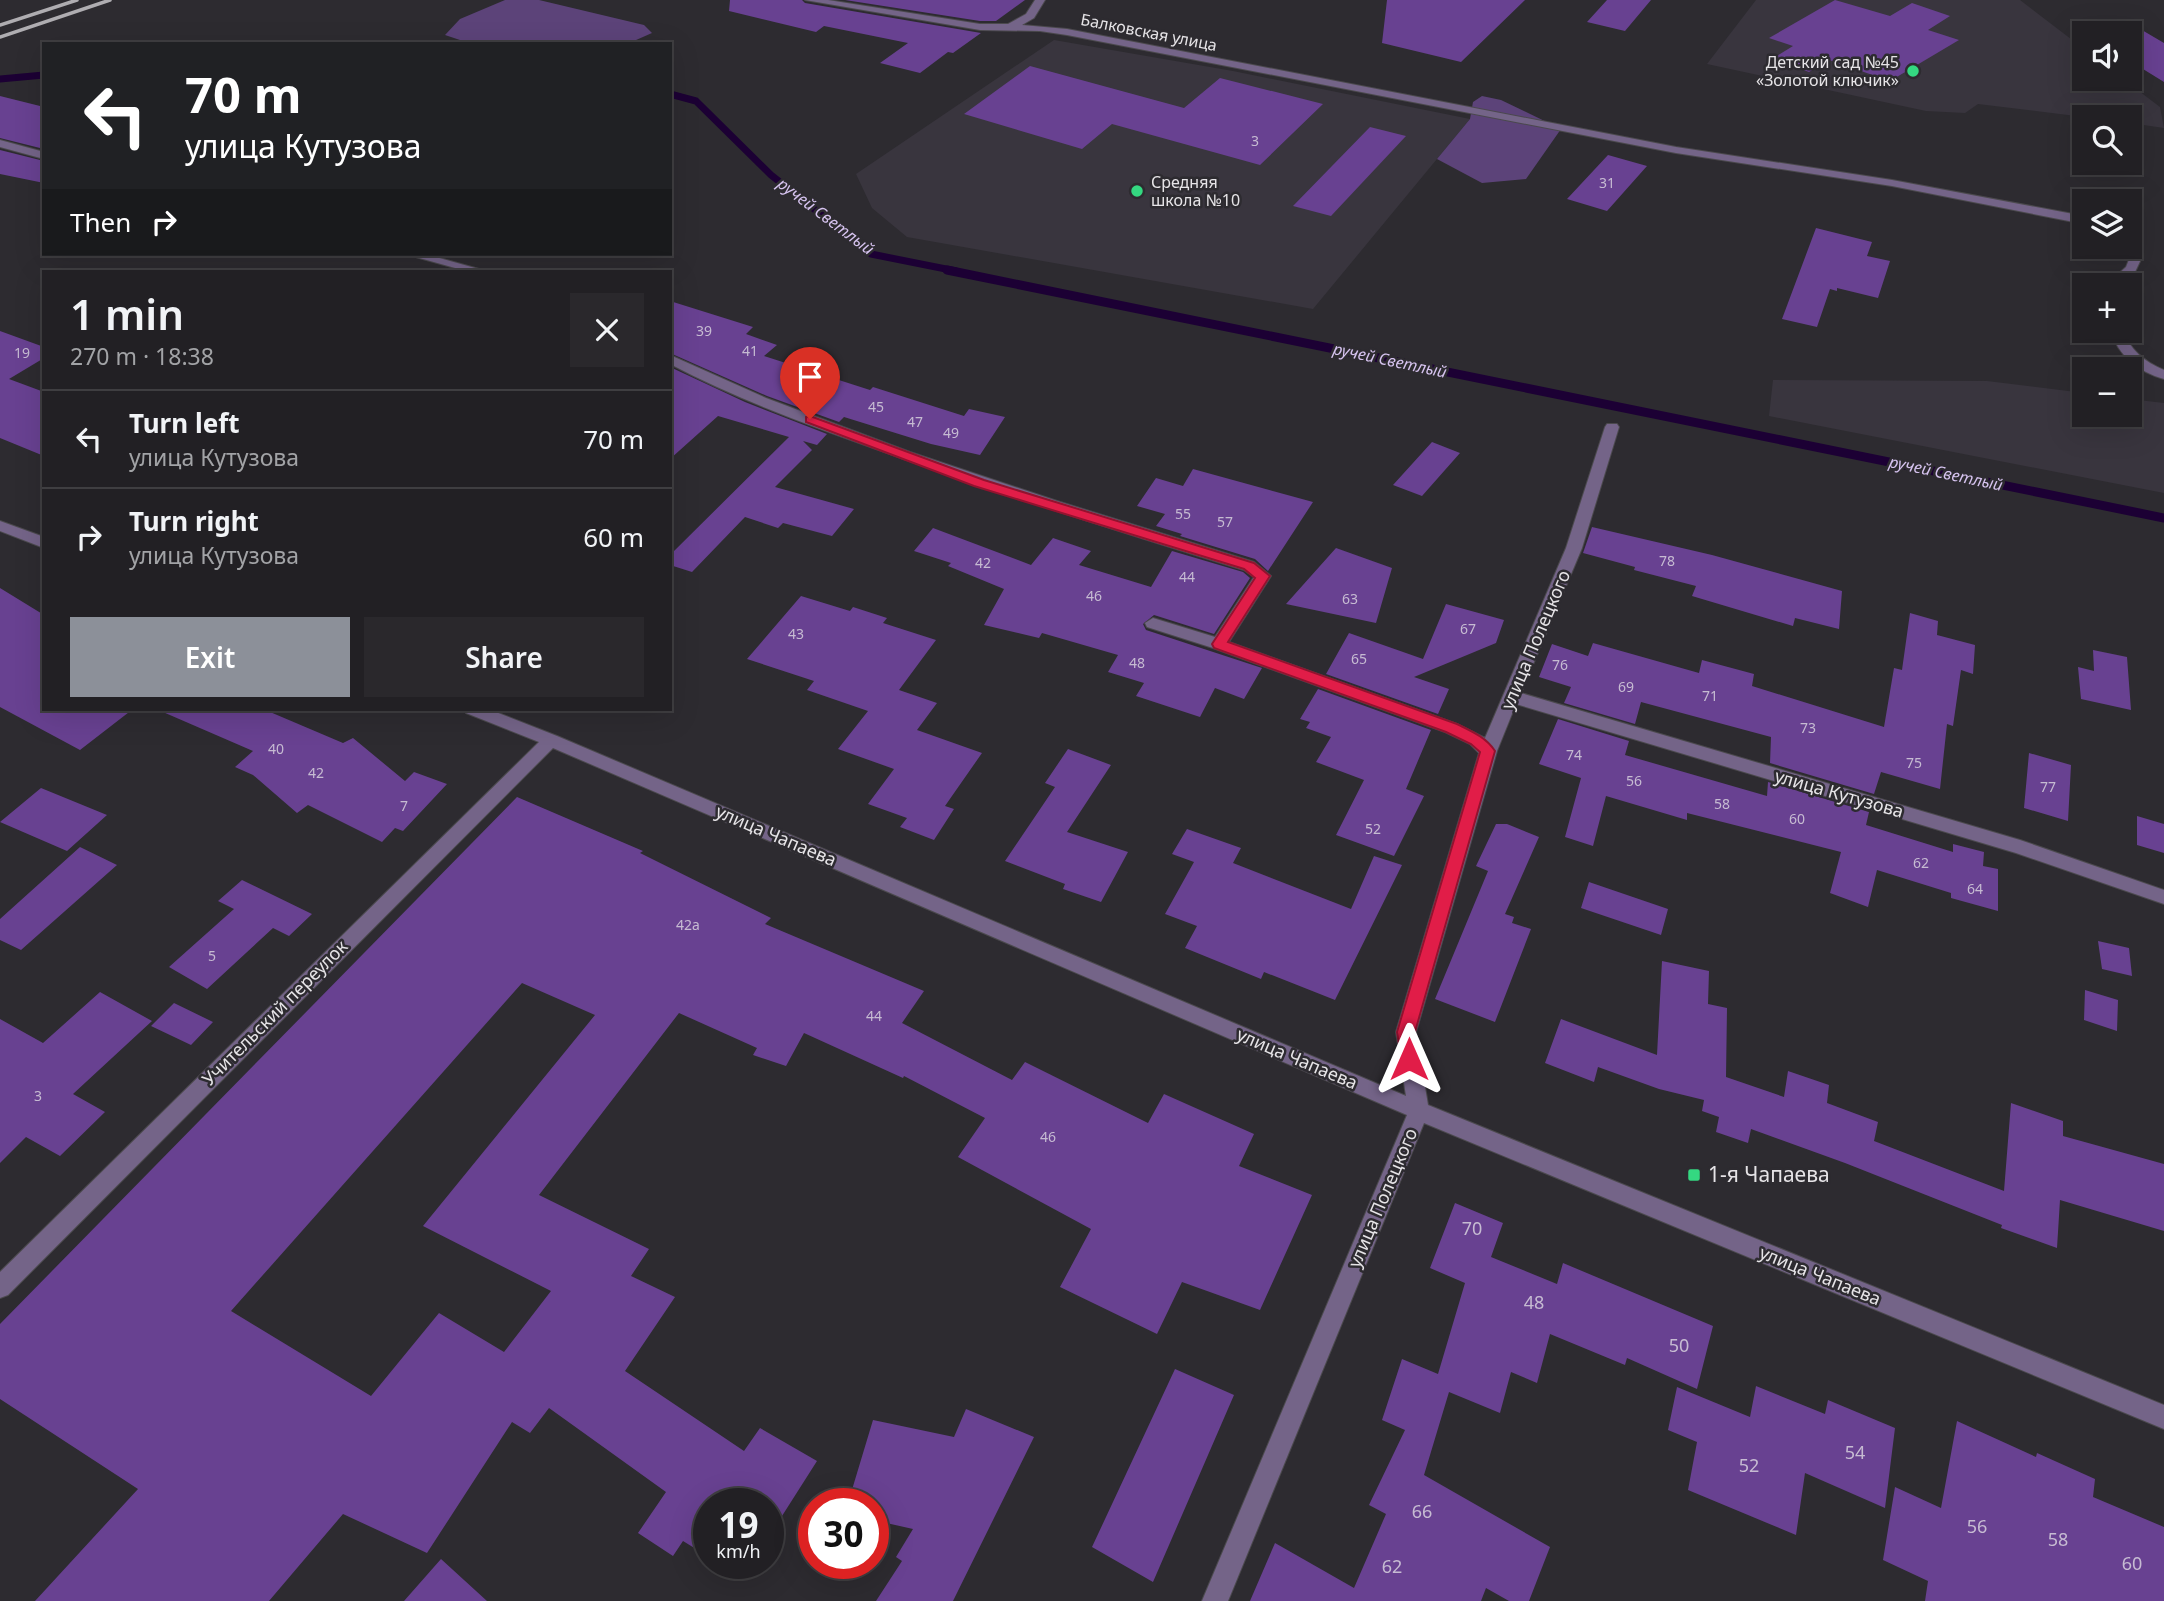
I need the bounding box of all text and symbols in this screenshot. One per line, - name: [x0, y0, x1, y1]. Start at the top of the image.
- street label: Балковская улица: [1079, 8, 1219, 56]
- map controls: [2072, 21, 2142, 427]
- button: sound: [2072, 21, 2142, 91]
- place label: Детский сад №45 «Золотой ключик»: [1756, 51, 1899, 91]
- text: 70 m: [185, 61, 302, 127]
- marker: Детский сад №45 «Золотой ключик»: [1905, 63, 1921, 79]
- icon: left: [70, 70, 161, 161]
- button: search: [2072, 105, 2142, 175]
- text: улица Кутузова: [185, 124, 422, 167]
- house number: 3: [1251, 131, 1259, 150]
- place label: Средняя школа №10: [1151, 171, 1240, 211]
- water label: ручей Светлый: [773, 172, 879, 259]
- house number: 31: [1599, 173, 1615, 192]
- marker: Средняя школа №10: [1129, 183, 1145, 199]
- button: layers: [2072, 189, 2142, 259]
- icon: right: [145, 203, 183, 241]
- text: Then: [70, 204, 131, 240]
- button: +: [2072, 273, 2142, 343]
- text: 1 min: [70, 285, 184, 342]
- button: close: [570, 293, 644, 367]
- house number: 39: [696, 321, 712, 340]
- water label: ручей Светлый: [1330, 337, 1449, 383]
- text: 270 m · 18:38: [70, 340, 214, 372]
- house number: 41: [742, 341, 758, 360]
- house number: 19: [14, 343, 30, 362]
- pin: [780, 347, 840, 419]
- button: −: [2072, 357, 2142, 427]
- icon: arrive: [791, 358, 829, 396]
- house number: 45: [868, 397, 884, 416]
- text: Turn left: [129, 405, 240, 441]
- house number: 47: [907, 412, 923, 431]
- icon: left: [70, 420, 108, 458]
- text: 70 m: [583, 421, 644, 457]
- house number: 49: [943, 423, 959, 442]
- text: улица Кутузова: [129, 441, 299, 473]
- water label: ручей Светлый: [1886, 450, 2005, 496]
- text: Turn right: [129, 503, 259, 539]
- house number: 55: [1175, 504, 1191, 523]
- house number: 57: [1217, 512, 1233, 531]
- icon: right: [70, 518, 108, 556]
- text: 60 m: [583, 519, 644, 555]
- text: улица Кутузова: [129, 539, 299, 571]
- house number: 78: [1659, 551, 1675, 570]
- house number: 42: [975, 553, 991, 572]
- street label: улица Полецкого: [1495, 566, 1575, 713]
- house number: 44: [1179, 567, 1195, 586]
- house number: 46: [1086, 586, 1102, 605]
- house number: 63: [1342, 589, 1358, 608]
- button: Exit: [70, 617, 350, 697]
- button: Share: [364, 617, 644, 697]
- house number: 67: [1460, 619, 1476, 638]
- house number: 43: [788, 624, 804, 643]
- house number: 65: [1351, 649, 1367, 668]
- house number: 48: [1129, 653, 1145, 672]
- house number: 76: [1552, 655, 1568, 674]
- house number: 69: [1618, 677, 1634, 696]
- house number: 71: [1702, 686, 1718, 705]
- house number: 73: [1800, 718, 1816, 737]
- house number: 40: [268, 739, 284, 758]
- house number: 74: [1566, 745, 1582, 764]
- house number: 75: [1906, 753, 1922, 772]
- house number: 42: [308, 763, 324, 782]
- street label: улица Кутузова: [1772, 763, 1907, 823]
- house number: 56: [1626, 771, 1642, 790]
- house number: 77: [2040, 777, 2056, 796]
- house number: 58: [1714, 794, 1730, 813]
- house number: 7: [400, 796, 408, 815]
- street label: улица Чапаева: [712, 799, 840, 871]
- house number: 60: [1789, 809, 1805, 828]
- house number: 52: [1365, 819, 1381, 838]
- house number: 62: [1913, 853, 1929, 872]
- house number: 64: [1967, 879, 1983, 898]
- house number: 42а: [676, 915, 700, 934]
- street label: Учительский переулок: [196, 934, 353, 1090]
- house number: 5: [208, 946, 216, 965]
- house number: 44: [866, 1006, 882, 1025]
- street label: улица Чапаева: [1233, 1022, 1361, 1094]
- position arrow: [1372, 1022, 1446, 1096]
- house number: 3: [34, 1086, 42, 1105]
- street label: улица Полецкого: [1342, 1124, 1422, 1271]
- house number: 46: [1040, 1127, 1056, 1146]
- place label: 1-я Чапаева: [1708, 1160, 1830, 1188]
- marker: 1-я Чапаева: [1686, 1167, 1702, 1183]
- house number: 70: [1462, 1216, 1482, 1240]
- street label: улица Чапаева: [1756, 1240, 1885, 1310]
- house number: 48: [1524, 1290, 1544, 1314]
- house number: 50: [1669, 1333, 1689, 1357]
- house number: 54: [1845, 1440, 1865, 1464]
- house number: 52: [1739, 1453, 1759, 1477]
- speed limit sign: 30: [798, 1488, 889, 1579]
- house number: 66: [1412, 1499, 1432, 1523]
- text: 19: [718, 1501, 759, 1548]
- house number: 56: [1967, 1514, 1987, 1538]
- house number: 58: [2048, 1527, 2068, 1551]
- text: km/h: [716, 1539, 761, 1563]
- house number: 60: [2122, 1551, 2142, 1575]
- house number: 62: [1382, 1554, 1402, 1578]

